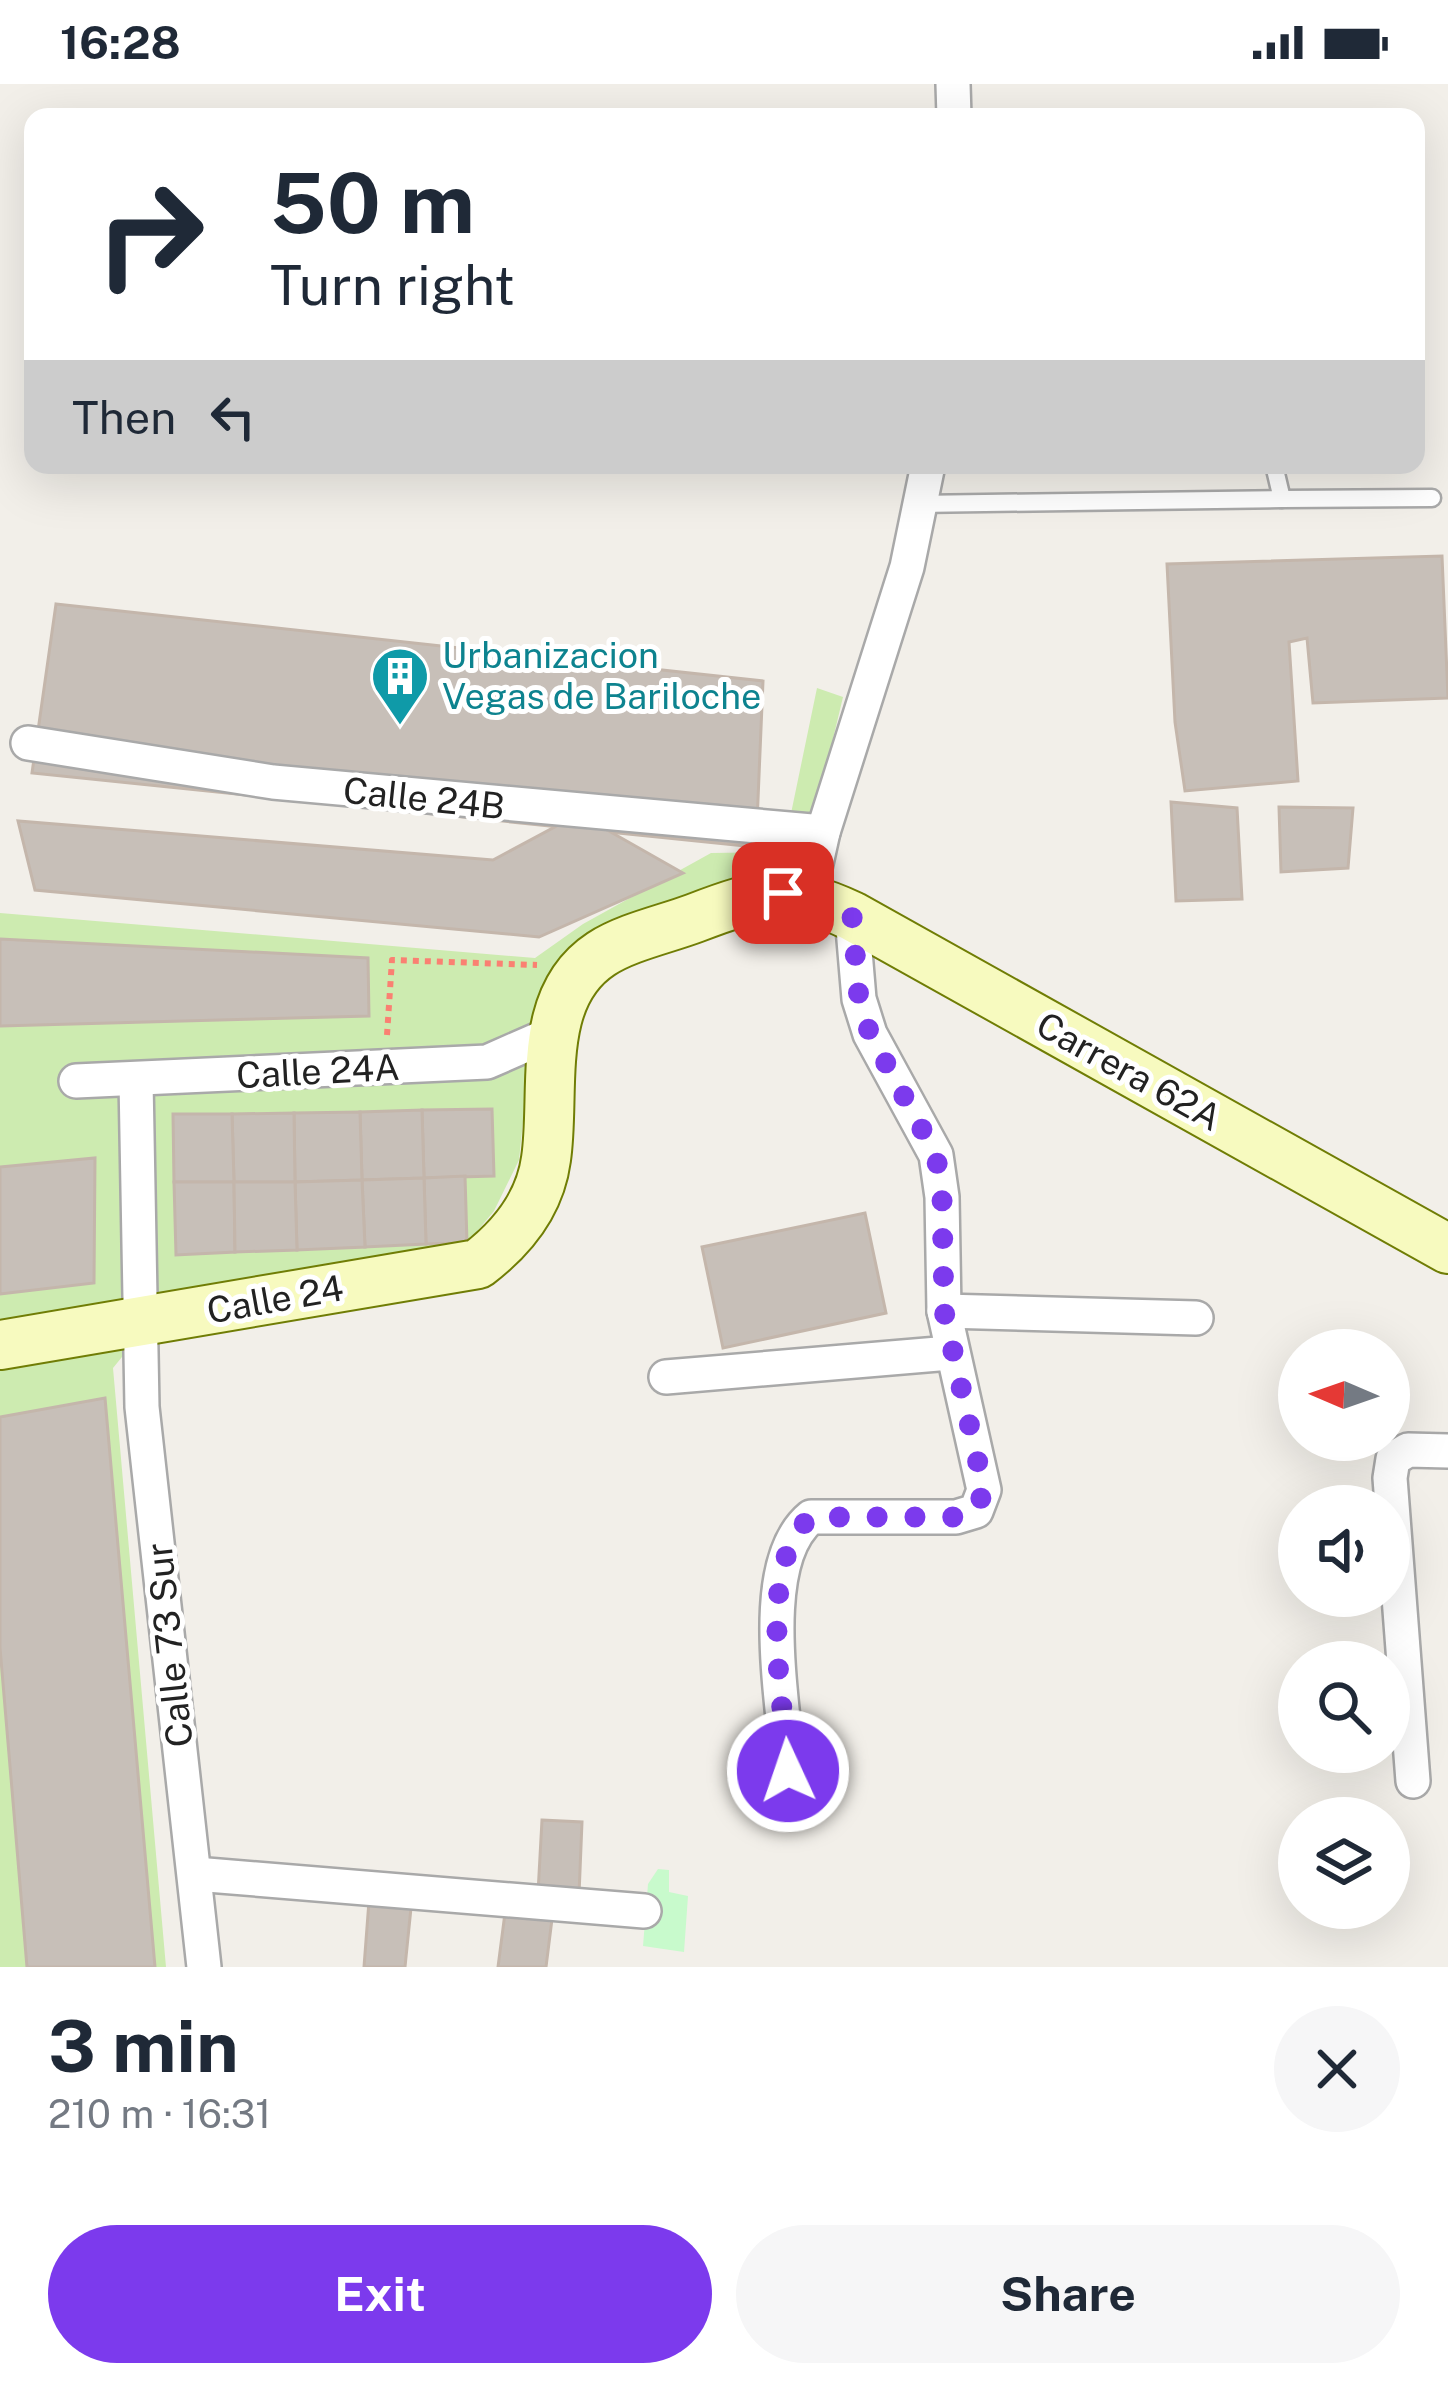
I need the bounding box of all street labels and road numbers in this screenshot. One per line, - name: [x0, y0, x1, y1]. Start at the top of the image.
- street label: Calle 24B: [341, 769, 507, 827]
- street label: Carrera 62A: [1030, 1003, 1228, 1139]
- street label: Calle 24A: [235, 1046, 401, 1096]
- street label: Calle 24: [203, 1266, 347, 1332]
- street label: Calle 73 Sur: [137, 1541, 201, 1749]

